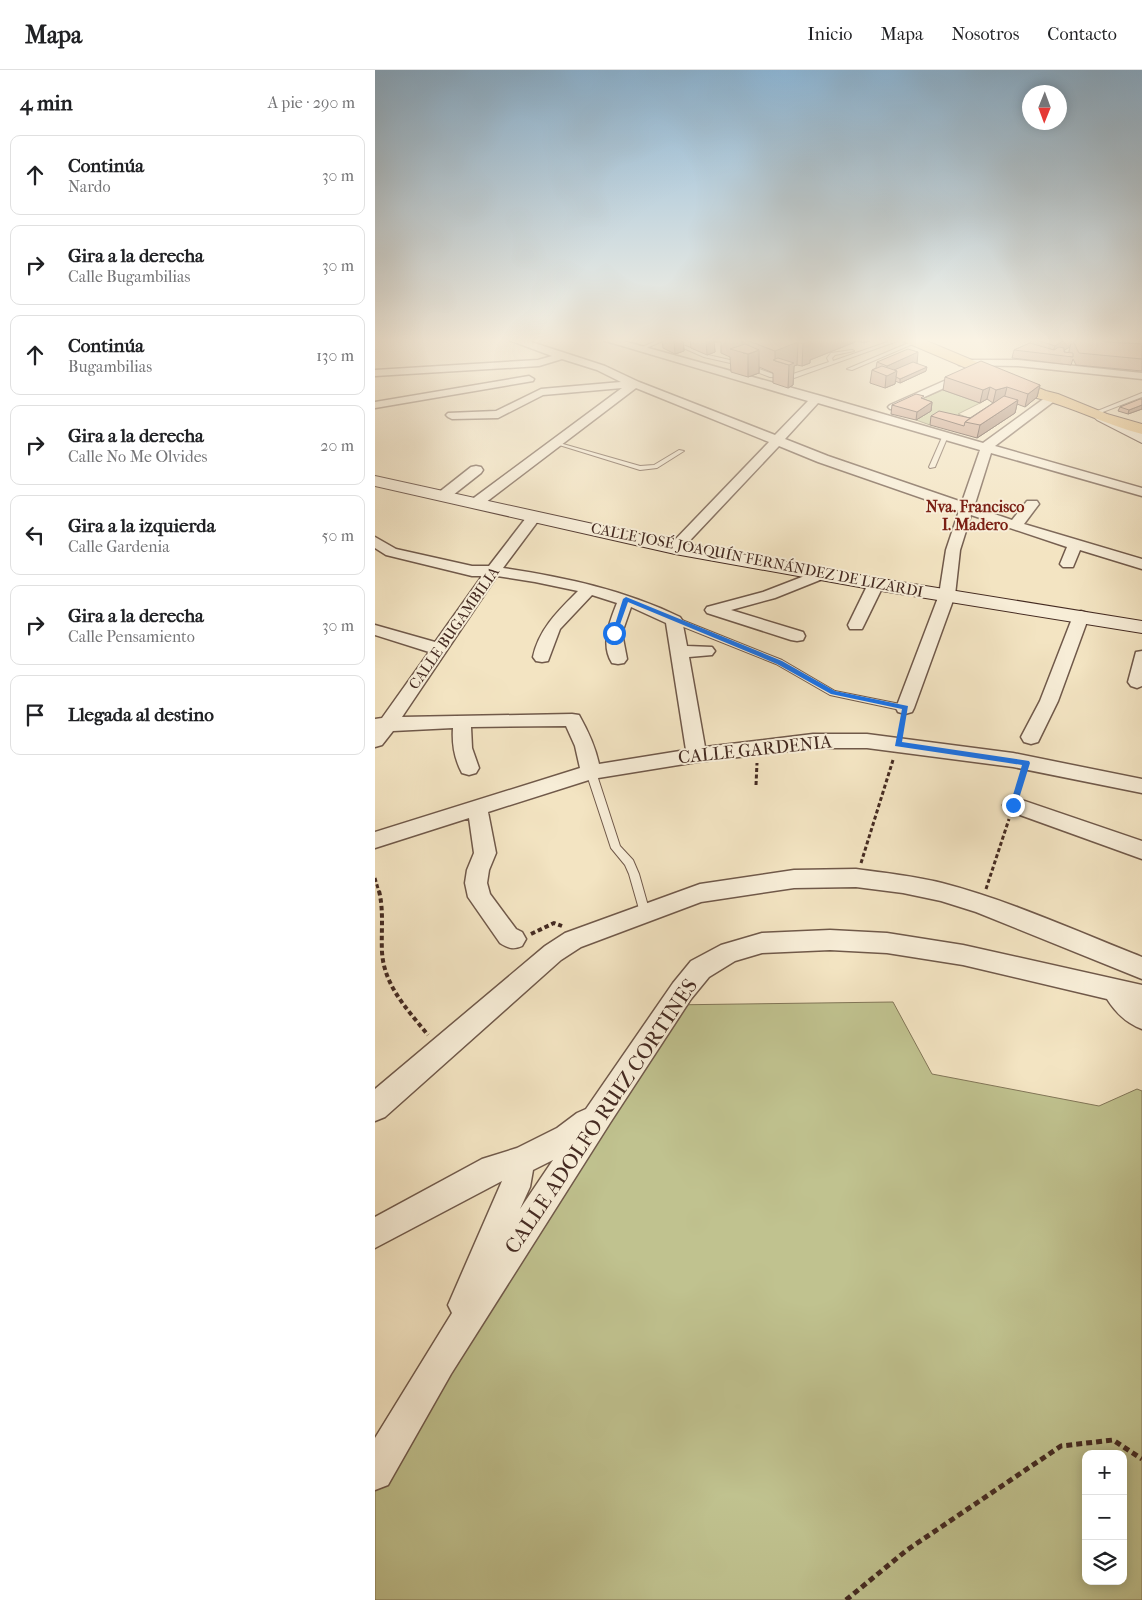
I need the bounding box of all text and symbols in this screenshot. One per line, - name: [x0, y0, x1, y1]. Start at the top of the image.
- text: Mapa: [25, 21, 82, 49]
- text: Inicio: [808, 24, 853, 45]
- text: Mapa: [881, 24, 923, 45]
- text: Nosotros: [951, 24, 1019, 45]
- text: Contacto: [1047, 24, 1117, 45]
- north arrow: [1022, 85, 1067, 130]
- text: 4 min: [20, 91, 73, 115]
- text: A pie · 290 m: [268, 93, 355, 112]
- text: Continúa: [68, 155, 144, 177]
- icon: ahead: [21, 161, 49, 189]
- text: 30 m: [322, 166, 354, 185]
- text: Nardo: [68, 177, 111, 196]
- text: Gira a la derecha: [68, 245, 204, 267]
- icon: right: [21, 251, 49, 279]
- text: 30 m: [322, 256, 354, 275]
- text: Calle Bugambilias: [68, 267, 190, 286]
- text: Continúa: [68, 335, 144, 357]
- icon: ahead: [21, 341, 49, 369]
- text: 130 m: [316, 346, 354, 365]
- text: Bugambilias: [68, 357, 152, 376]
- text: Gira a la derecha: [68, 425, 204, 447]
- icon: right: [21, 431, 49, 459]
- text: 20 m: [320, 436, 354, 455]
- text: Calle No Me Olvides: [68, 447, 208, 466]
- district label: Nva. Francisco I. Madero: [926, 497, 1024, 534]
- text: Gira a la izquierda: [68, 515, 215, 537]
- street label: CALLE JOSÉ JOAQUÍN FERNÁNDEZ DE LIZARDI: [589, 519, 925, 601]
- icon: left: [21, 521, 49, 549]
- text: 50 m: [322, 526, 354, 545]
- text: Calle Gardenia: [68, 537, 170, 556]
- street label: CALLE BUGAMBILIA: [405, 563, 503, 693]
- text: Gira a la derecha: [68, 605, 204, 627]
- icon: right: [21, 611, 49, 639]
- text: 30 m: [322, 616, 354, 635]
- route start: [603, 622, 626, 645]
- text: Calle Pensamiento: [68, 627, 195, 646]
- icon: arrive: [21, 701, 49, 729]
- text: Llegada al destino: [68, 704, 214, 726]
- street label: CALLE GARDENIA: [677, 731, 833, 769]
- route end: [1002, 794, 1025, 817]
- street label: CALLE ADOLFO RUIZ CORTINES: [500, 974, 702, 1258]
- map controls: [1082, 1450, 1127, 1585]
- button: +: [1082, 1450, 1127, 1495]
- button: −: [1082, 1495, 1127, 1540]
- button: layers: [1082, 1540, 1127, 1585]

